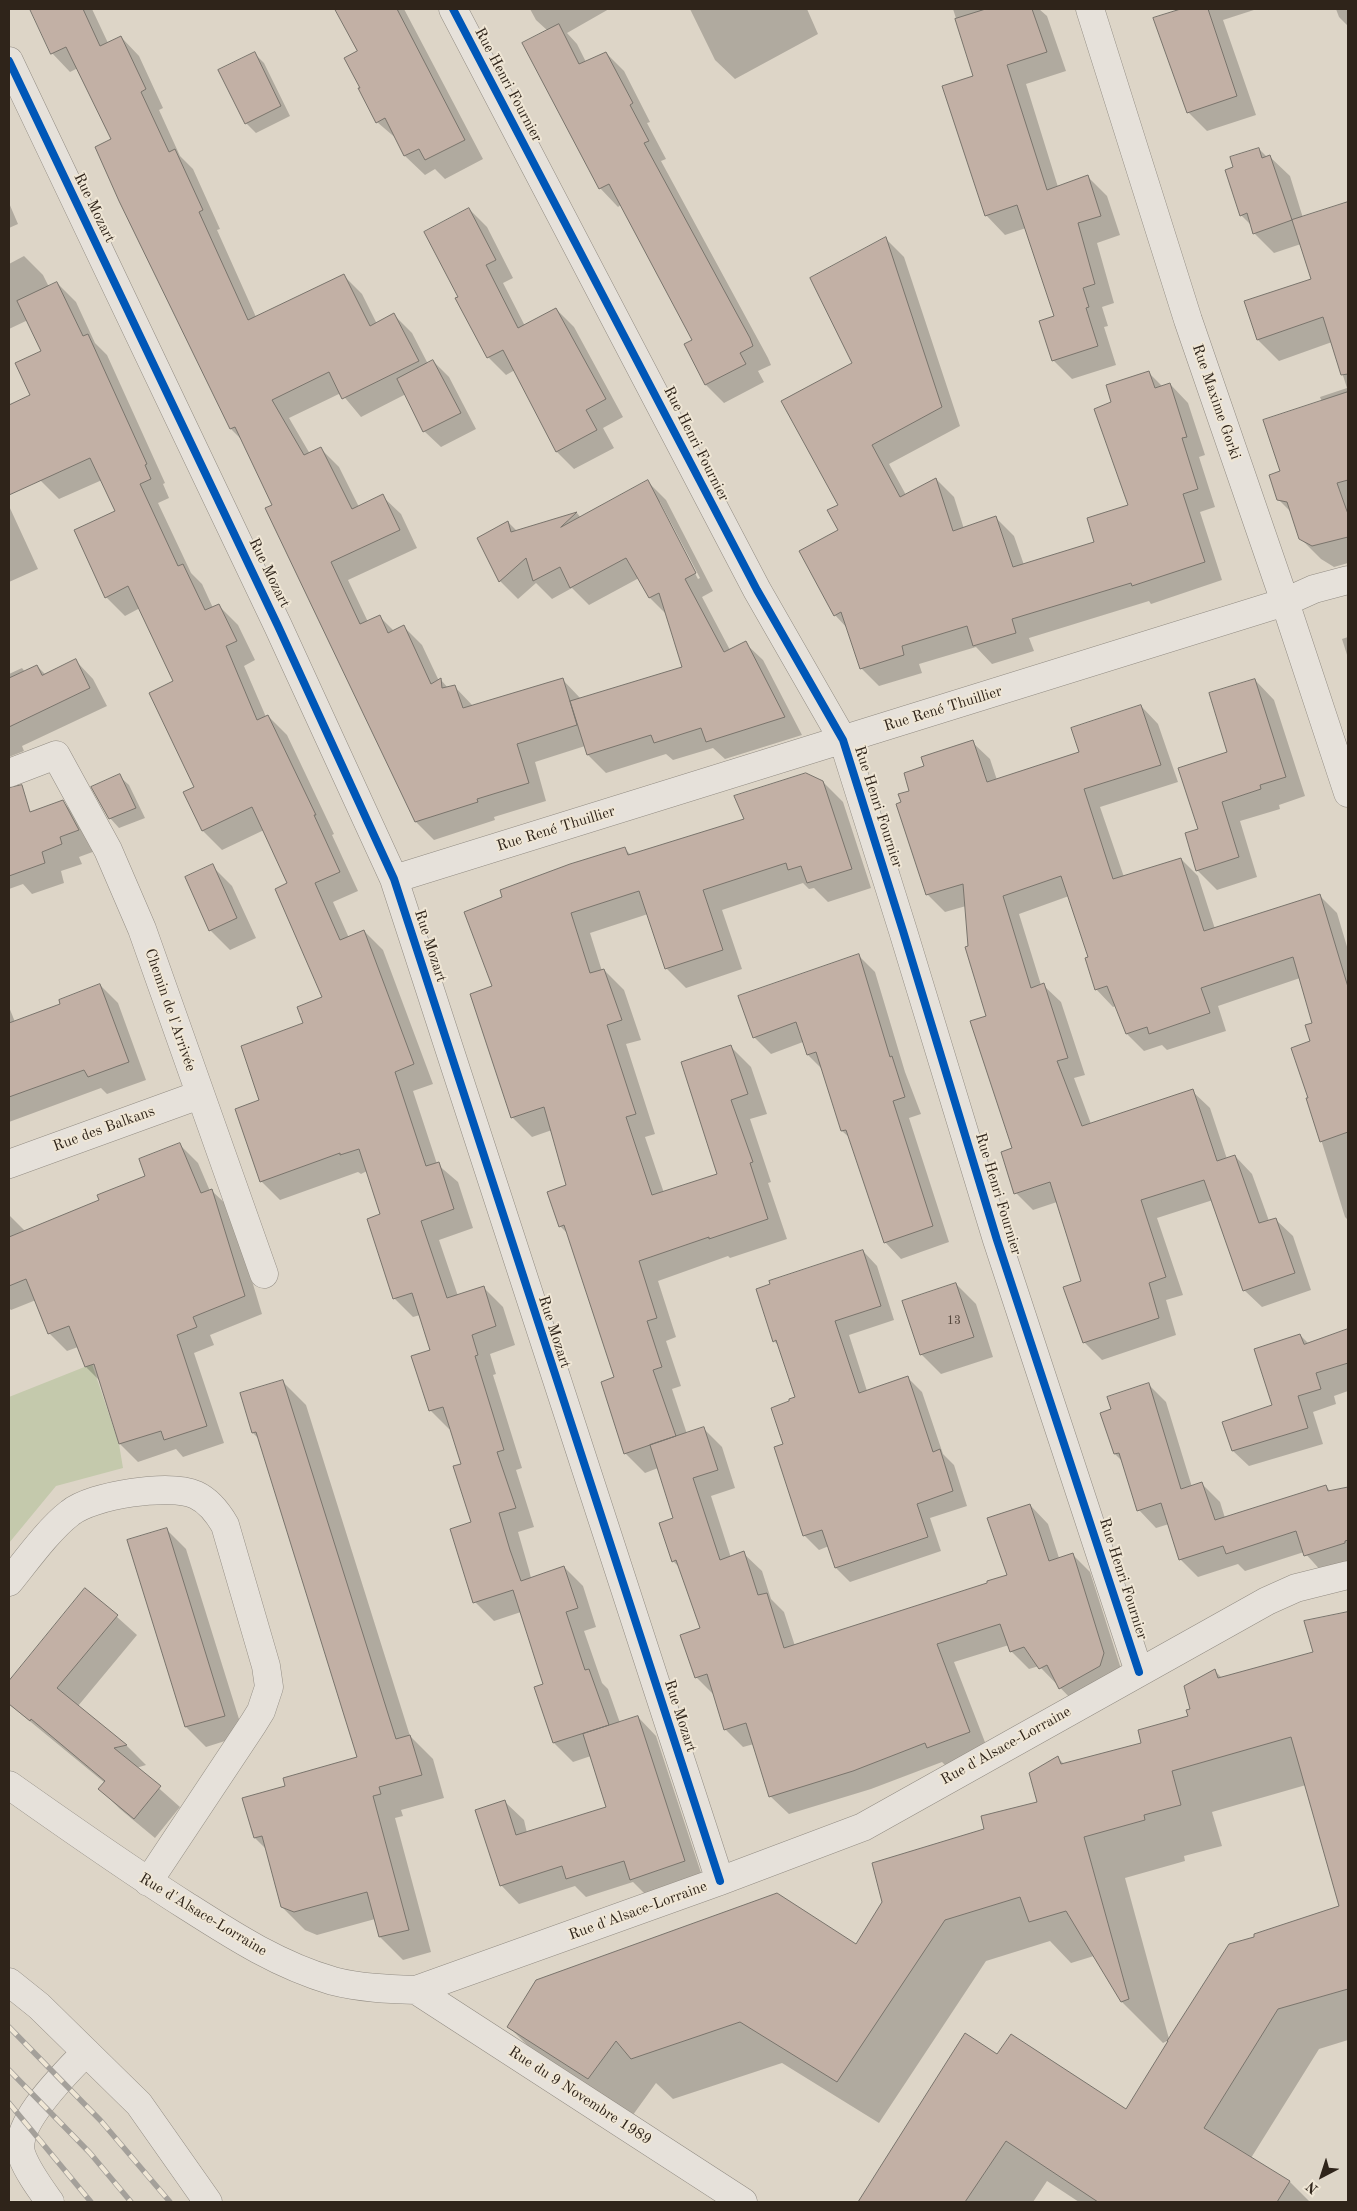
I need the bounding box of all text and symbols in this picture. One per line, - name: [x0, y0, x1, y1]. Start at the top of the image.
- street label: Rue Henri Fournier: [470, 25, 546, 145]
- street label: Rue Mozart: [69, 170, 119, 246]
- street label: Rue Maxime Gorki: [1188, 342, 1244, 462]
- street label: Rue Henri Fournier: [659, 383, 733, 505]
- street label: Rue Mozart: [244, 535, 294, 611]
- street label: Rue René Thuillier: [882, 682, 1004, 736]
- street label: Rue Henri Fournier: [850, 744, 906, 870]
- street label: Rue René Thuillier: [495, 802, 617, 856]
- street label: Rue Mozart: [410, 907, 450, 985]
- street label: Chemin de l'Arrivée: [141, 946, 199, 1074]
- street label: Rue des Balkans: [51, 1102, 157, 1156]
- street label: Rue Henri Fournier: [971, 1131, 1025, 1257]
- street label: Rue Mozart: [534, 1293, 574, 1371]
- house number: 13: [947, 1314, 961, 1328]
- street label: Rue Henri Fournier: [1095, 1516, 1151, 1642]
- street label: Rue Mozart: [660, 1677, 700, 1755]
- street label: Rue d'Alsace-Lorraine: [938, 1703, 1074, 1789]
- street label: Rue d'Alsace-Lorraine: [136, 1870, 270, 1960]
- street label: Rue d'Alsace-Lorraine: [566, 1878, 710, 1944]
- street label: Rue du 9 Novembre 1989: [505, 2043, 655, 2149]
- north arrow: [1297, 2151, 1347, 2201]
- text: N: [1304, 2179, 1321, 2196]

